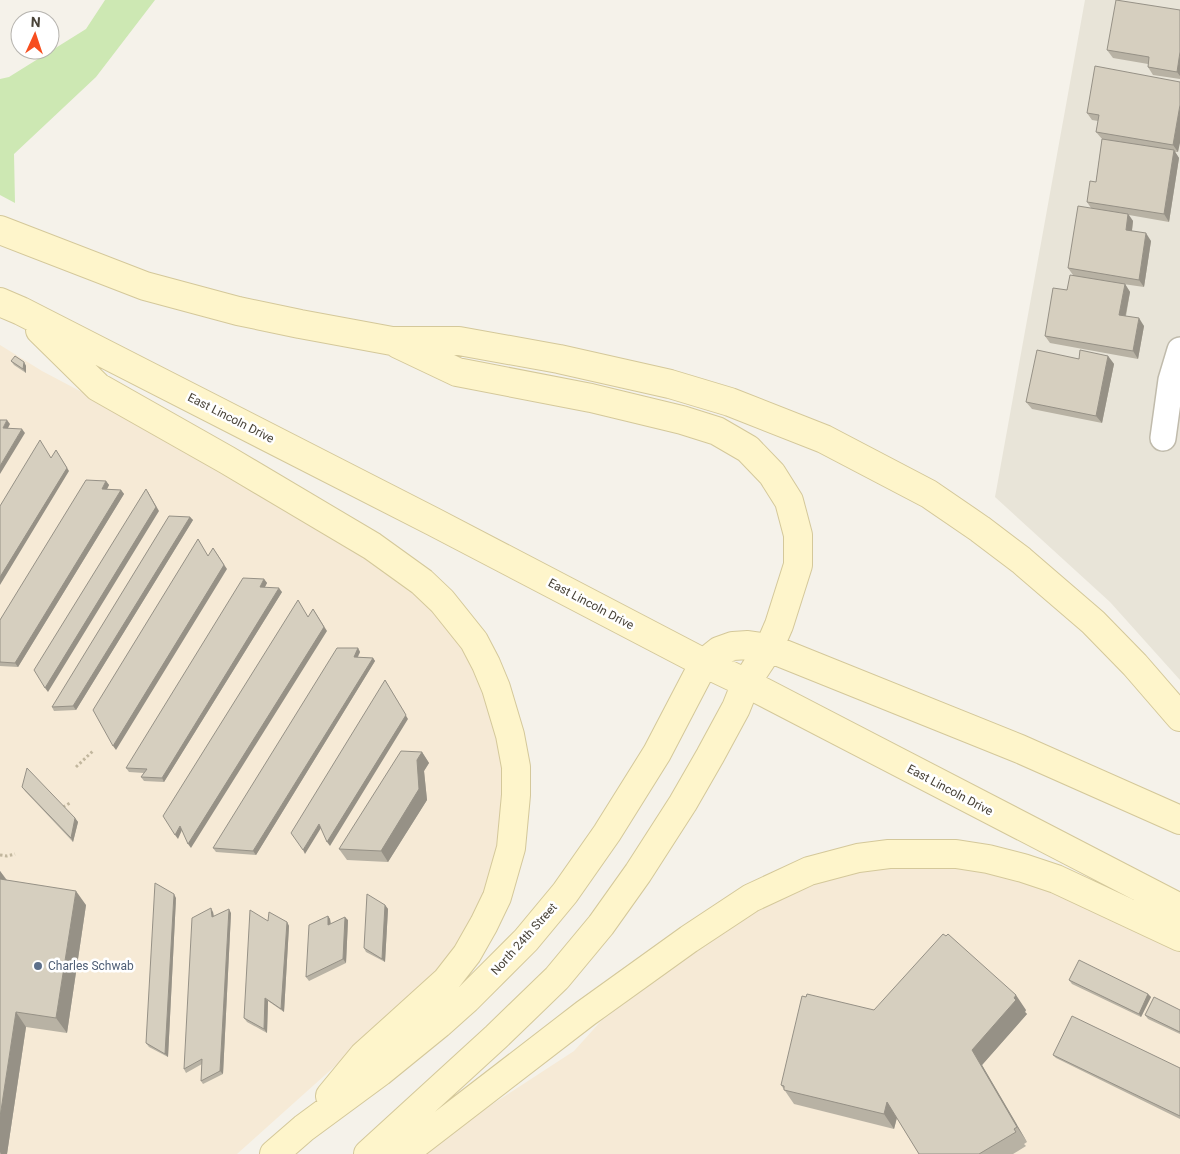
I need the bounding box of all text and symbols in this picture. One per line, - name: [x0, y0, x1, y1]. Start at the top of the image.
- north arrow: [10, 10, 60, 60]
- text: N: [30, 14, 41, 30]
- street label: East Lincoln Drive: [185, 390, 277, 446]
- street label: East Lincoln Drive: [546, 576, 636, 632]
- street label: East Lincoln Drive: [905, 762, 995, 818]
- street label: North 24th Street: [488, 900, 560, 978]
- place label: Charles Schwab: [48, 959, 134, 973]
- marker: Charles Schwab: [32, 960, 44, 972]

